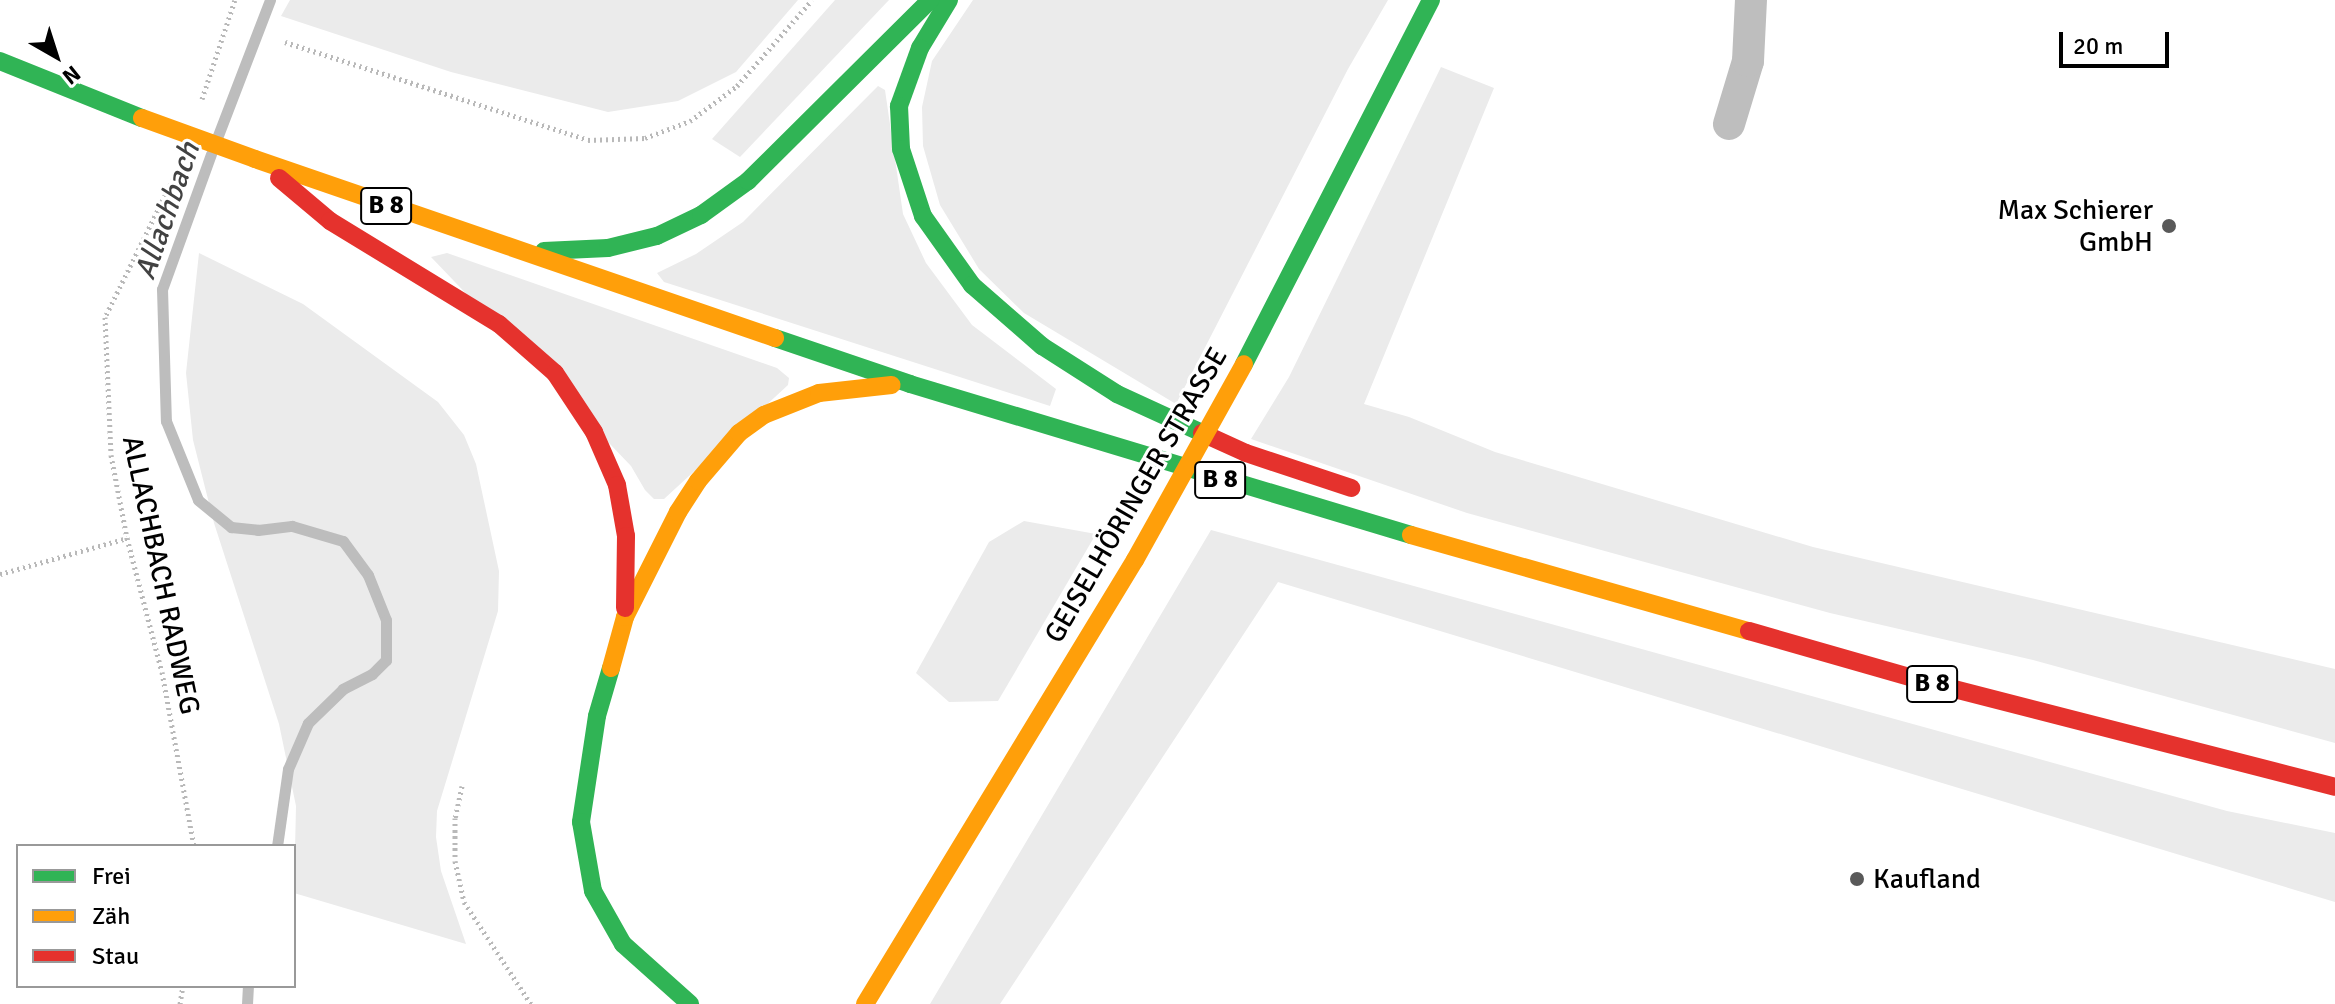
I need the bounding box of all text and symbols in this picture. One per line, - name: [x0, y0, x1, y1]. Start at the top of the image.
- north arrow: [16, 16, 96, 96]
- scale bar: [2063, 16, 2173, 66]
- text: 20 m: [2073, 31, 2123, 61]
- text: N: [57, 60, 86, 90]
- water label: Allachbach: [128, 138, 208, 284]
- road number: B 8: [360, 184, 412, 228]
- place label: Max Schierer GmbH: [1997, 193, 2153, 259]
- marker: Max Schierer GmbH: [2160, 217, 2178, 235]
- street label: GEISELHÖRINGER STRASSE: [1038, 341, 1234, 649]
- street label: ALLACHBACH RADWEG: [115, 433, 207, 717]
- road number: B 8: [1194, 458, 1246, 502]
- road number: B 8: [1906, 662, 1958, 706]
- legend: [16, 844, 296, 988]
- text: Frei: [92, 861, 131, 891]
- place label: Kaufland: [1873, 862, 1981, 896]
- marker: Kaufland: [1848, 870, 1866, 888]
- text: Zäh: [92, 901, 130, 931]
- text: Stau: [92, 941, 139, 971]

